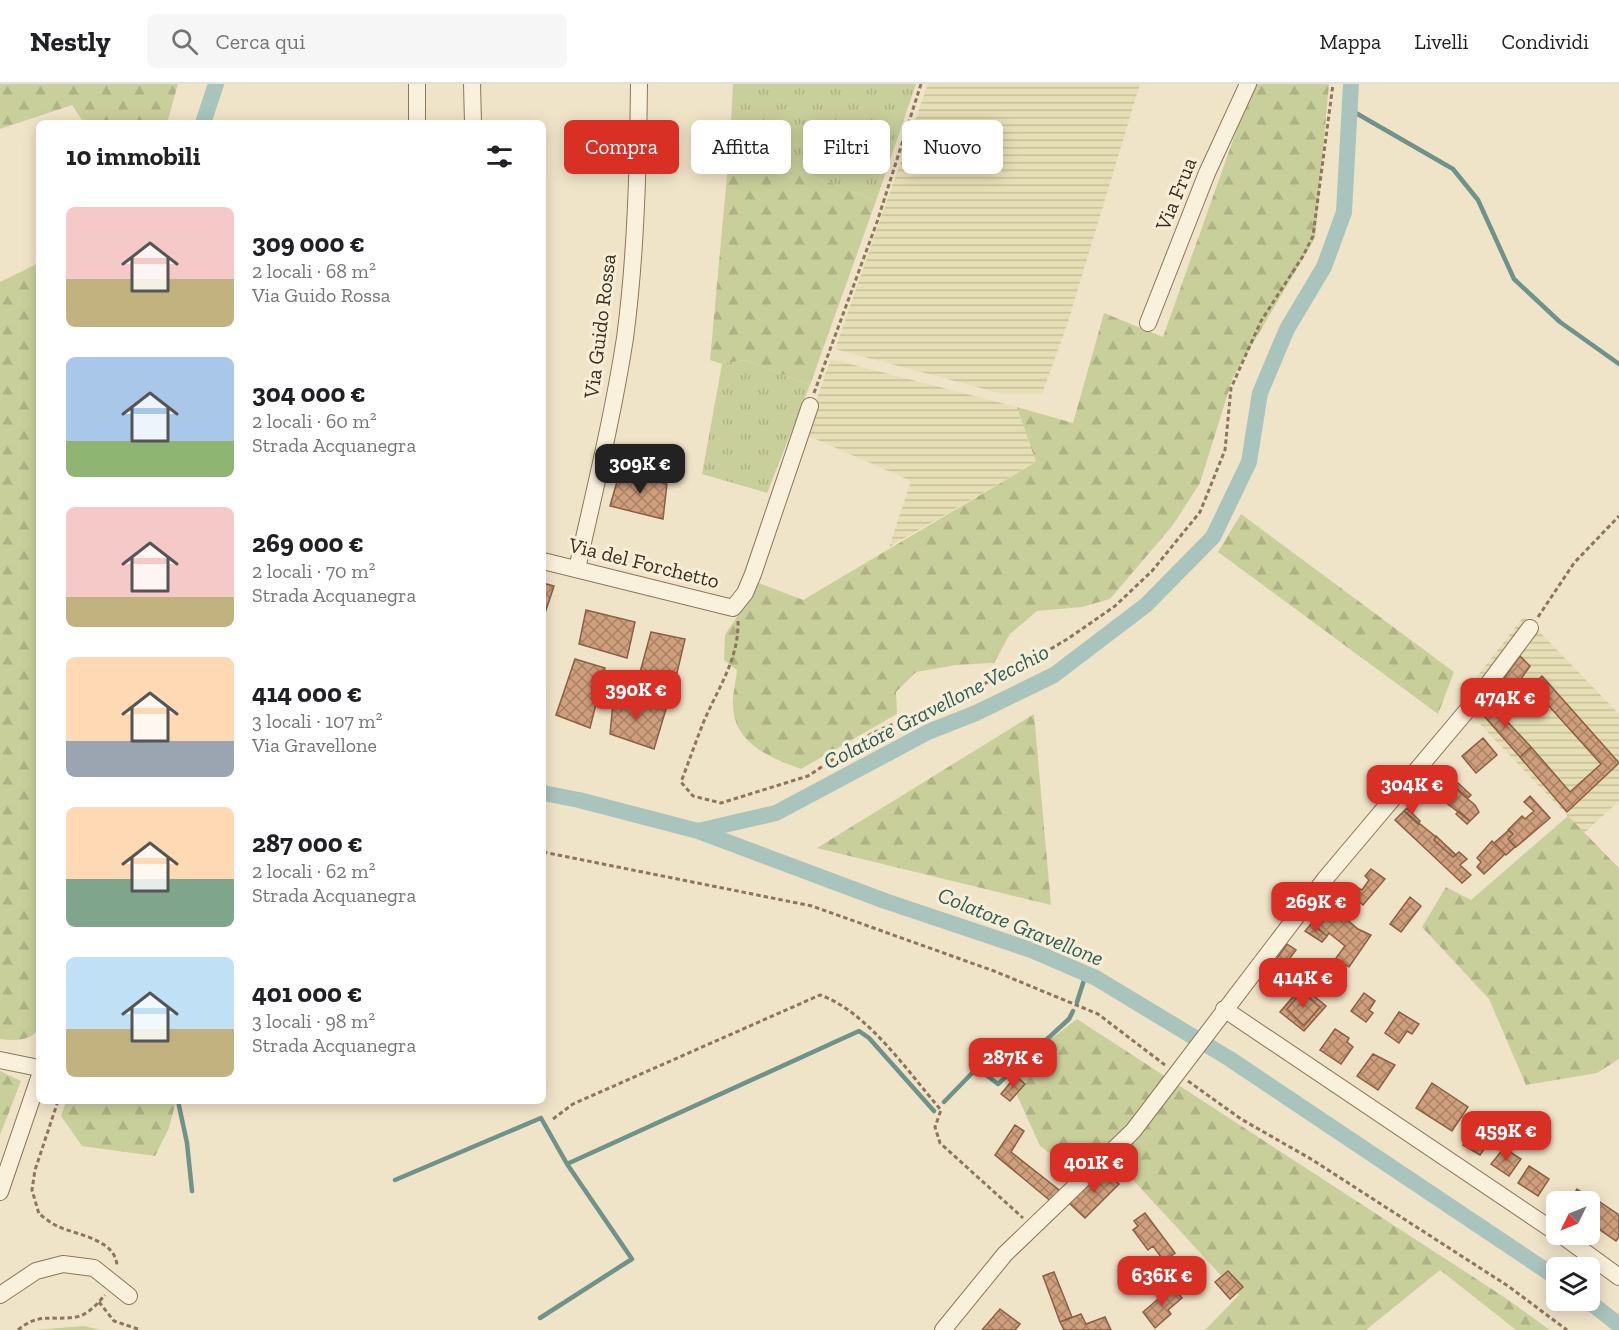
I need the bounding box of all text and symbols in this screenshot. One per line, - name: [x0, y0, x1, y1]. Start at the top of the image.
- search box: [147, 14, 567, 68]
- text: Nestly: [30, 25, 111, 58]
- icon: search: [168, 25, 201, 58]
- text: Cerca qui: [216, 28, 305, 55]
- text: Mappa: [1319, 29, 1381, 54]
- text: Livelli: [1414, 29, 1469, 54]
- text: Condividi: [1502, 29, 1589, 54]
- chip: Compra: [564, 120, 679, 174]
- chip: Affitta: [691, 120, 791, 174]
- chip: Filtri: [803, 120, 890, 174]
- chip: Nuovo: [902, 120, 1003, 174]
- text: 10 immobili: [66, 140, 201, 172]
- icon: filters: [483, 140, 516, 173]
- street label: Via Frua: [1149, 154, 1201, 235]
- text: 309 000 €: [252, 227, 365, 259]
- icon: home: [114, 231, 186, 303]
- street label: Via Guido Rossa: [578, 252, 621, 401]
- text: 2 locali · 68 m²: [252, 259, 376, 283]
- text: Via Guido Rossa: [252, 283, 390, 307]
- text: 304 000 €: [252, 377, 366, 409]
- icon: home: [114, 381, 186, 453]
- text: 2 locali · 60 m²: [252, 409, 377, 433]
- text: Strada Acquanegra: [252, 433, 416, 457]
- pin: 309K €: [591, 444, 689, 495]
- text: 309K €: [609, 451, 671, 475]
- text: 269 000 €: [252, 527, 364, 559]
- icon: home: [114, 531, 186, 603]
- street label: Via del Forchetto: [565, 531, 722, 593]
- text: 2 locali · 70 m²: [252, 559, 375, 583]
- text: Strada Acquanegra: [252, 583, 416, 607]
- water label: Colatore Gravellone Vecchio: [819, 638, 1053, 775]
- pin: 390K €: [587, 670, 685, 721]
- text: 414 000 €: [252, 677, 362, 709]
- text: 390K €: [605, 677, 667, 701]
- pin: 474K €: [1456, 678, 1554, 729]
- icon: home: [114, 681, 186, 753]
- text: 474K €: [1475, 685, 1536, 709]
- text: 3 locali · 107 m²: [252, 709, 383, 733]
- text: Via Gravellone: [252, 733, 377, 757]
- pin: 304K €: [1363, 765, 1461, 816]
- text: 304K €: [1381, 772, 1443, 796]
- text: 287 000 €: [252, 827, 363, 859]
- icon: home: [114, 831, 186, 903]
- text: 2 locali · 62 m²: [252, 859, 375, 883]
- water label: Colatore Gravellone: [934, 881, 1108, 972]
- pin: 269K €: [1267, 882, 1365, 933]
- text: Strada Acquanegra: [252, 883, 416, 907]
- text: 269K €: [1285, 889, 1347, 913]
- pin: 414K €: [1254, 958, 1352, 1009]
- text: 414K €: [1273, 965, 1333, 989]
- text: 401 000 €: [252, 977, 362, 1009]
- icon: home: [114, 981, 186, 1053]
- text: 3 locali · 98 m²: [252, 1009, 375, 1033]
- text: Strada Acquanegra: [252, 1033, 416, 1057]
- pin: 287K €: [964, 1038, 1062, 1089]
- text: 287K €: [983, 1045, 1043, 1069]
- pin: 459K €: [1457, 1111, 1555, 1162]
- text: 459K €: [1475, 1118, 1537, 1142]
- pin: 401K €: [1045, 1143, 1143, 1194]
- text: 401K €: [1064, 1150, 1124, 1174]
- north arrow: [1546, 1191, 1600, 1245]
- map controls: [1546, 1191, 1600, 1311]
- pin: 636K €: [1113, 1256, 1211, 1307]
- button: layers: [1546, 1257, 1600, 1311]
- text: 636K €: [1131, 1263, 1193, 1287]

